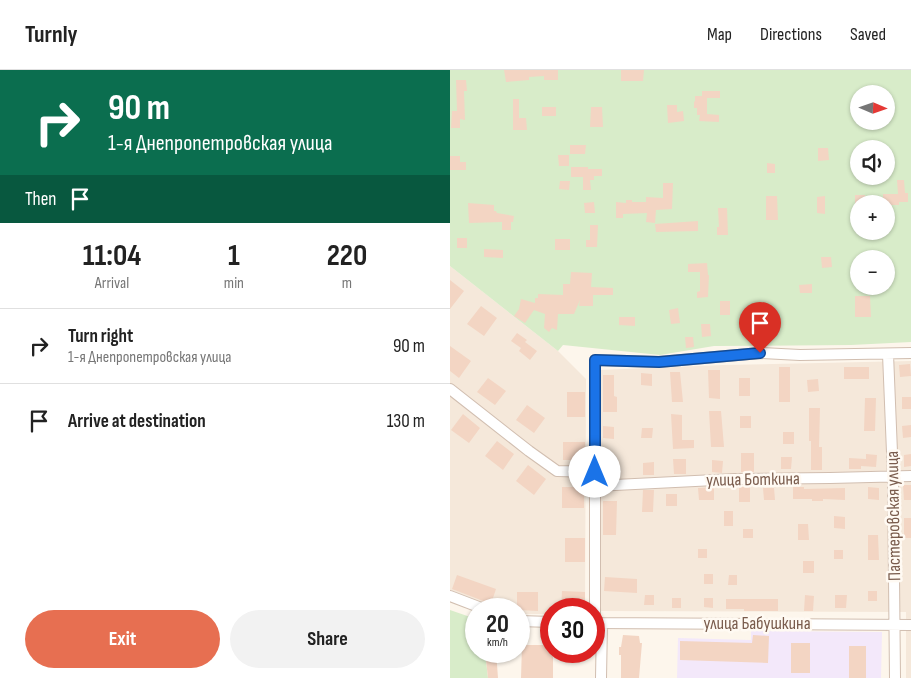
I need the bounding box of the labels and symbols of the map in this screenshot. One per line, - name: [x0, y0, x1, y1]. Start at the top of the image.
- north arrow: [850, 85, 895, 130]
- pin: [739, 302, 781, 353]
- position arrow: [568, 445, 620, 497]
- street label: Пастеровская улица: [882, 451, 905, 581]
- street label: улица Боткина: [706, 468, 800, 491]
- speed limit sign: 30: [540, 598, 605, 663]
- street label: улица Бабушкина: [703, 613, 811, 634]

